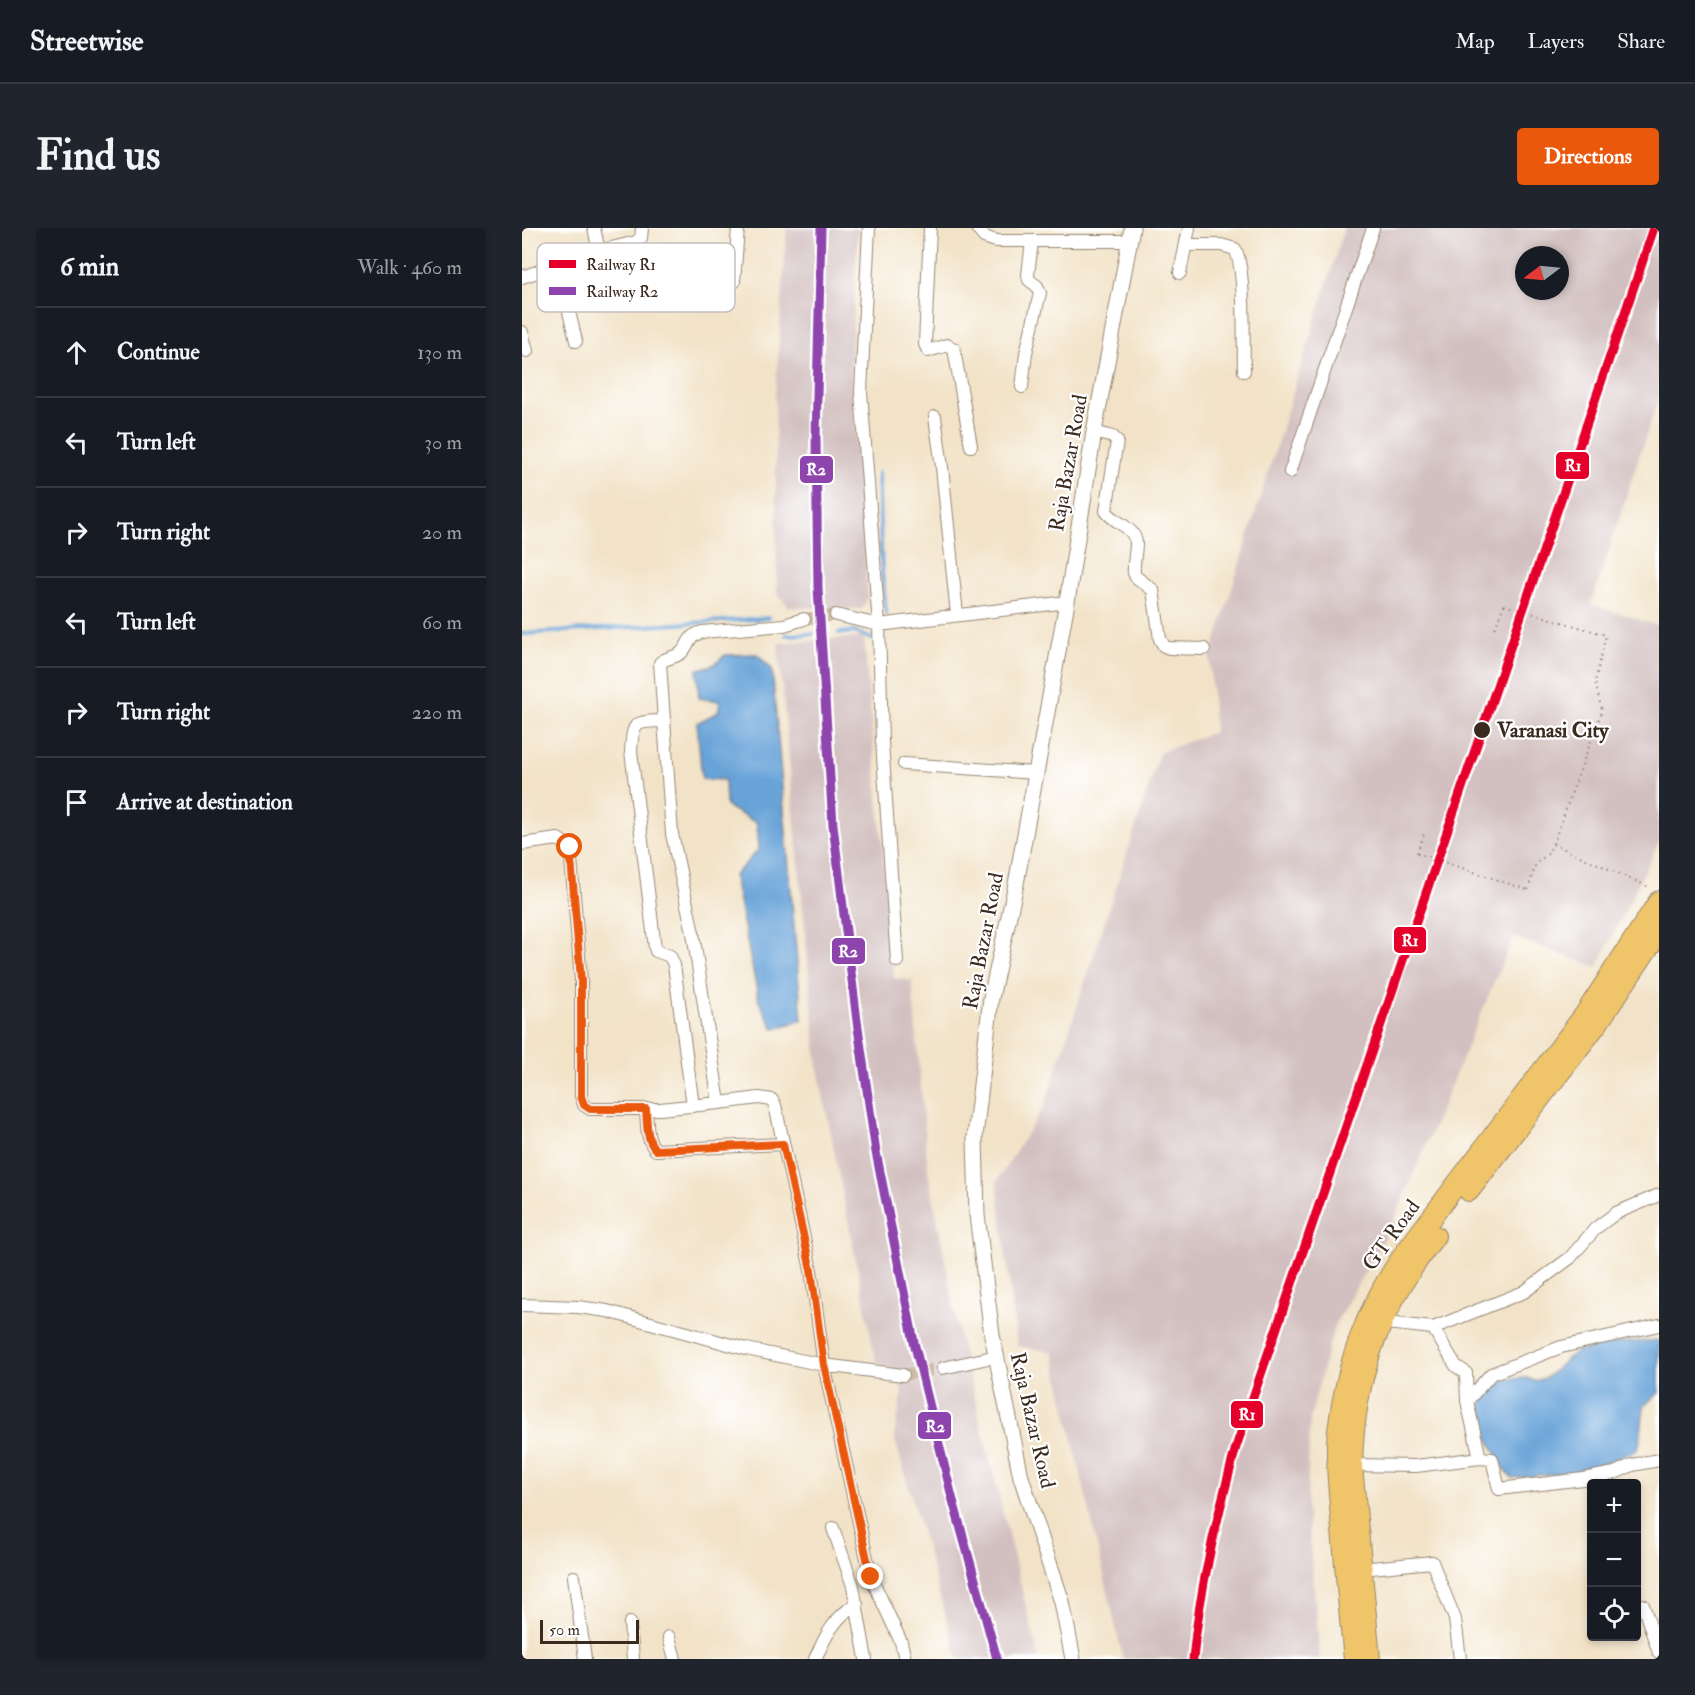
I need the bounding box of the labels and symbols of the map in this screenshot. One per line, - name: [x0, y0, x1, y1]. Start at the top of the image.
- legend: [537, 243, 735, 312]
- north arrow: [1515, 246, 1569, 300]
- text: Railway R1: [586, 255, 656, 275]
- text: Railway R2: [586, 282, 658, 302]
- street label: Raja Bazar Road: [1043, 392, 1094, 534]
- line badge: R1: [1555, 451, 1590, 480]
- line badge: R2: [799, 455, 834, 484]
- text: R1: [1564, 456, 1582, 476]
- text: R2: [806, 460, 826, 480]
- place label: Varanasi City: [1496, 717, 1609, 744]
- marker: Varanasi City: [1472, 720, 1492, 740]
- route start: [556, 833, 582, 859]
- street label: Raja Bazar Road: [957, 870, 1010, 1012]
- line badge: R1: [1393, 926, 1427, 954]
- text: R1: [1401, 931, 1419, 951]
- line badge: R2: [831, 937, 866, 965]
- text: R2: [838, 942, 858, 962]
- street label: GT Road: [1357, 1194, 1427, 1276]
- street label: Raja Bazar Road: [1004, 1349, 1061, 1491]
- line badge: R1: [1230, 1400, 1264, 1429]
- text: R1: [1238, 1405, 1256, 1425]
- line badge: R2: [917, 1411, 952, 1440]
- text: R2: [925, 1417, 945, 1437]
- route end: [857, 1563, 883, 1589]
- scale bar: [540, 1617, 639, 1644]

